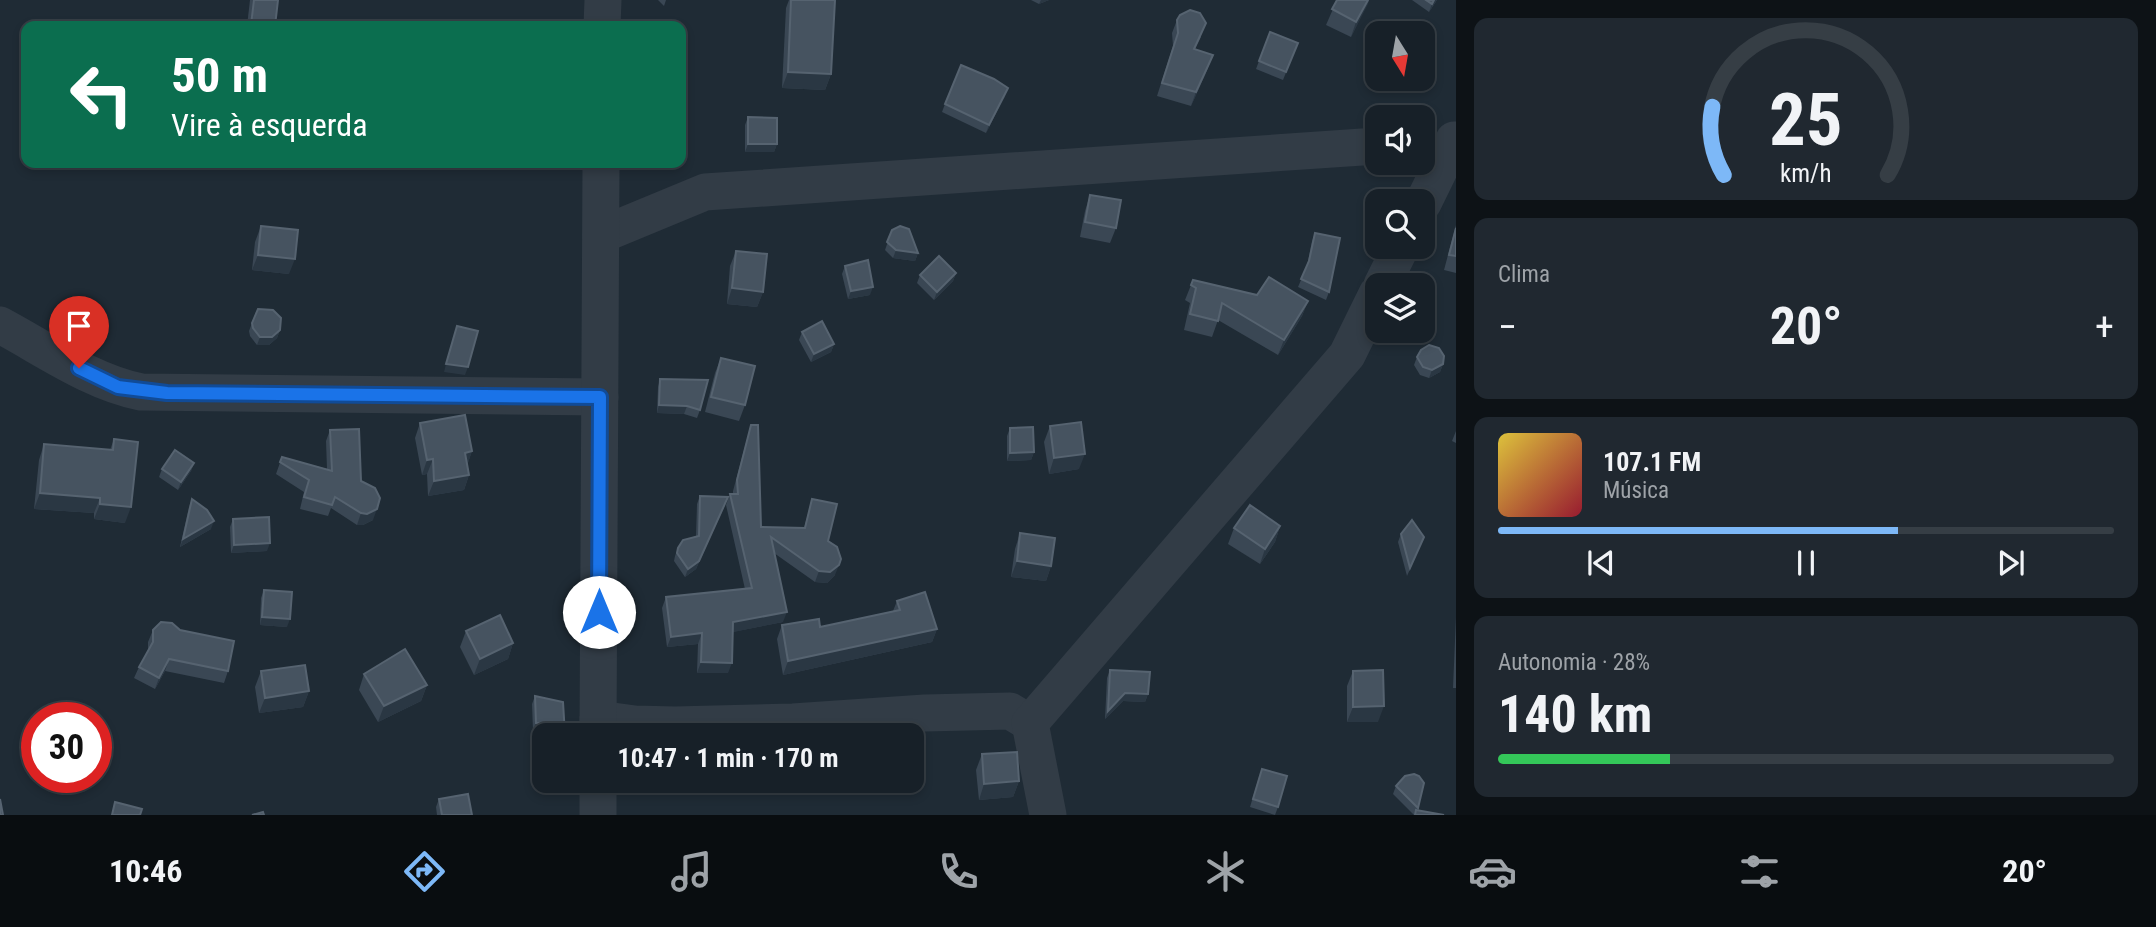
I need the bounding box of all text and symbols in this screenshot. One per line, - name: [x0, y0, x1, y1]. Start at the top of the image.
- north arrow: [1365, 21, 1435, 91]
- map controls: [1365, 21, 1435, 343]
- text: 50 m: [171, 47, 268, 104]
- icon: left: [56, 49, 147, 140]
- text: 25: [1769, 77, 1843, 163]
- button: sound: [1365, 105, 1435, 175]
- text: Vire à esquerda: [171, 106, 367, 144]
- text: km/h: [1780, 159, 1832, 188]
- button: search: [1365, 189, 1435, 259]
- text: Clima: [1498, 261, 1550, 288]
- button: layers: [1365, 273, 1435, 343]
- pin: [49, 296, 109, 368]
- text: 20°: [1770, 296, 1842, 357]
- text: −: [1498, 305, 1517, 349]
- text: +: [2095, 305, 2114, 349]
- icon: arrive: [60, 307, 98, 345]
- text: 107.1 FM: [1603, 447, 1701, 477]
- text: Música: [1603, 477, 1669, 504]
- icon: previous: [1582, 544, 1620, 582]
- icon: pause: [1787, 544, 1825, 582]
- icon: next: [1992, 544, 2030, 582]
- position arrow: [562, 575, 636, 649]
- text: Autonomia · 28%: [1498, 649, 1650, 676]
- text: 140 km: [1498, 684, 1652, 745]
- speed limit sign: 30: [21, 702, 112, 793]
- text: 10:47 · 1 min · 170 m: [618, 743, 838, 773]
- icon: directions: [400, 847, 449, 896]
- icon: music: [667, 847, 716, 896]
- icon: phone: [934, 847, 983, 896]
- icon: climate: [1201, 847, 1250, 896]
- icon: car: [1468, 847, 1517, 896]
- icon: filters: [1735, 847, 1784, 896]
- text: 10:46: [109, 852, 182, 890]
- text: 20°: [2002, 852, 2047, 890]

